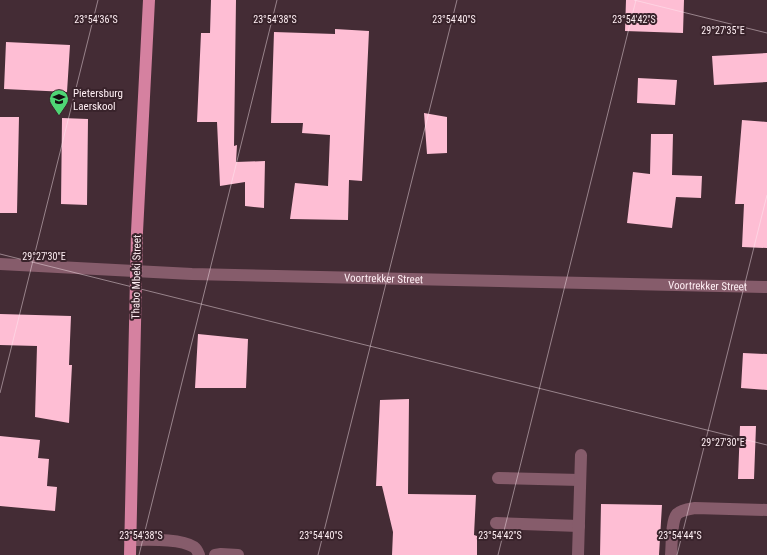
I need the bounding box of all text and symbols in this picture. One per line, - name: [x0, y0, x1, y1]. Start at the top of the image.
- text: 23°54'36"S: [74, 14, 118, 25]
- text: 23°54'38"S: [253, 14, 297, 25]
- text: 23°54'40"S: [432, 14, 476, 25]
- text: 23°54'42"S: [612, 14, 656, 25]
- text: 29°27'35"E: [701, 25, 745, 36]
- place label: Pietersburg Laerskool: [73, 87, 123, 113]
- school or university icon: Pietersburg Laerskool: [48, 88, 70, 116]
- street label: Thabo Mbeki Street: [129, 235, 144, 319]
- text: 29°27'30"E: [22, 251, 66, 262]
- street label: Voortrekker Street: [344, 271, 423, 286]
- street label: Voortrekker Street: [668, 279, 747, 294]
- text: 29°27'30"E: [701, 437, 745, 448]
- text: 23°54'38"S: [119, 530, 163, 541]
- text: 23°54'40"S: [299, 530, 343, 541]
- text: 23°54'42"S: [478, 530, 522, 541]
- text: 23°54'44"S: [658, 530, 702, 541]

